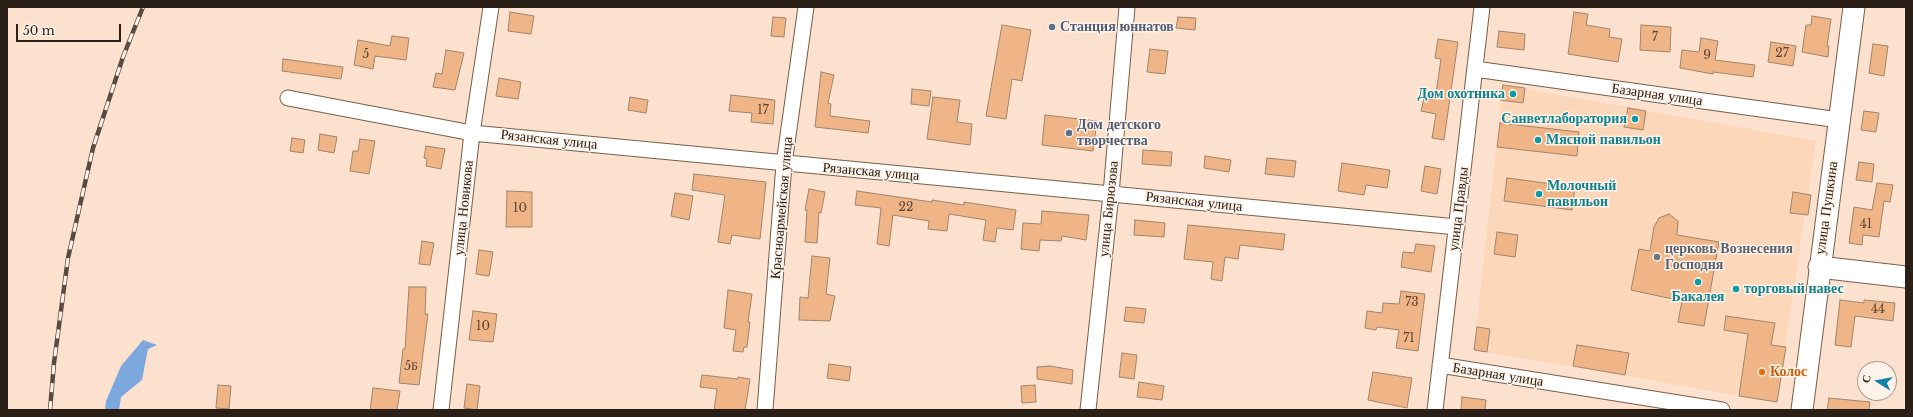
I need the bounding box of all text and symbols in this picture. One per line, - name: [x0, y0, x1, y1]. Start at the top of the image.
- scale bar: [18, 16, 123, 42]
- place label: Станция юннатов: [1060, 19, 1174, 35]
- marker: Станция юннатов: [1047, 22, 1057, 32]
- text: 50 m: [23, 23, 55, 38]
- house number: 7: [1652, 31, 1658, 45]
- house number: 27: [1775, 47, 1789, 61]
- house number: 5: [363, 48, 369, 62]
- house number: 9: [1703, 49, 1711, 63]
- street label: Базарная улица: [1610, 80, 1704, 110]
- place label: Дом охотника: [1418, 86, 1505, 102]
- marker: Дом охотника: [1508, 89, 1518, 99]
- house number: 17: [757, 104, 769, 118]
- place label: Санветлаборатория: [1501, 111, 1627, 127]
- marker: Санветлаборатория: [1630, 114, 1640, 124]
- place label: Дом детского творчества: [1077, 117, 1161, 150]
- street label: Рязанская улица: [500, 127, 598, 153]
- marker: Дом детского творчества: [1064, 128, 1074, 138]
- place label: Мясной павильон: [1546, 132, 1661, 148]
- marker: Мясной павильон: [1533, 135, 1543, 145]
- street label: Красноармейская улица: [767, 136, 797, 280]
- street label: Рязанская улица: [822, 159, 920, 185]
- street label: улица Новикова: [451, 160, 477, 256]
- street label: улица Бирюзова: [1096, 160, 1122, 258]
- street label: улица Пушкина: [1812, 160, 1842, 256]
- street label: улица Правды: [1446, 166, 1472, 252]
- place label: Молочный павильон: [1547, 178, 1616, 210]
- street label: Рязанская улица: [1145, 189, 1243, 215]
- marker: Молочный павильон: [1534, 189, 1544, 199]
- house number: 22: [899, 201, 913, 215]
- house number: 10: [513, 202, 527, 216]
- house number: 41: [1860, 218, 1872, 232]
- place label: церковь Вознесения Господня: [1665, 241, 1793, 274]
- marker: церковь Вознесения Господня: [1652, 252, 1662, 262]
- marker: Бакалея: [1693, 277, 1703, 287]
- place label: торговый навес: [1744, 281, 1844, 297]
- marker: торговый навес: [1731, 284, 1741, 294]
- place label: Бакалея: [1672, 289, 1724, 305]
- house number: 73: [1405, 296, 1419, 310]
- house number: 44: [1871, 303, 1885, 317]
- house number: 10: [476, 320, 490, 334]
- house number: 71: [1403, 332, 1415, 346]
- house number: 5Б: [404, 360, 418, 374]
- street label: Базарная улица: [1451, 360, 1545, 390]
- north arrow: [1857, 361, 1897, 401]
- place label: Колос: [1770, 364, 1807, 380]
- marker: Колос: [1757, 367, 1767, 377]
- text: С: [1859, 374, 1874, 384]

